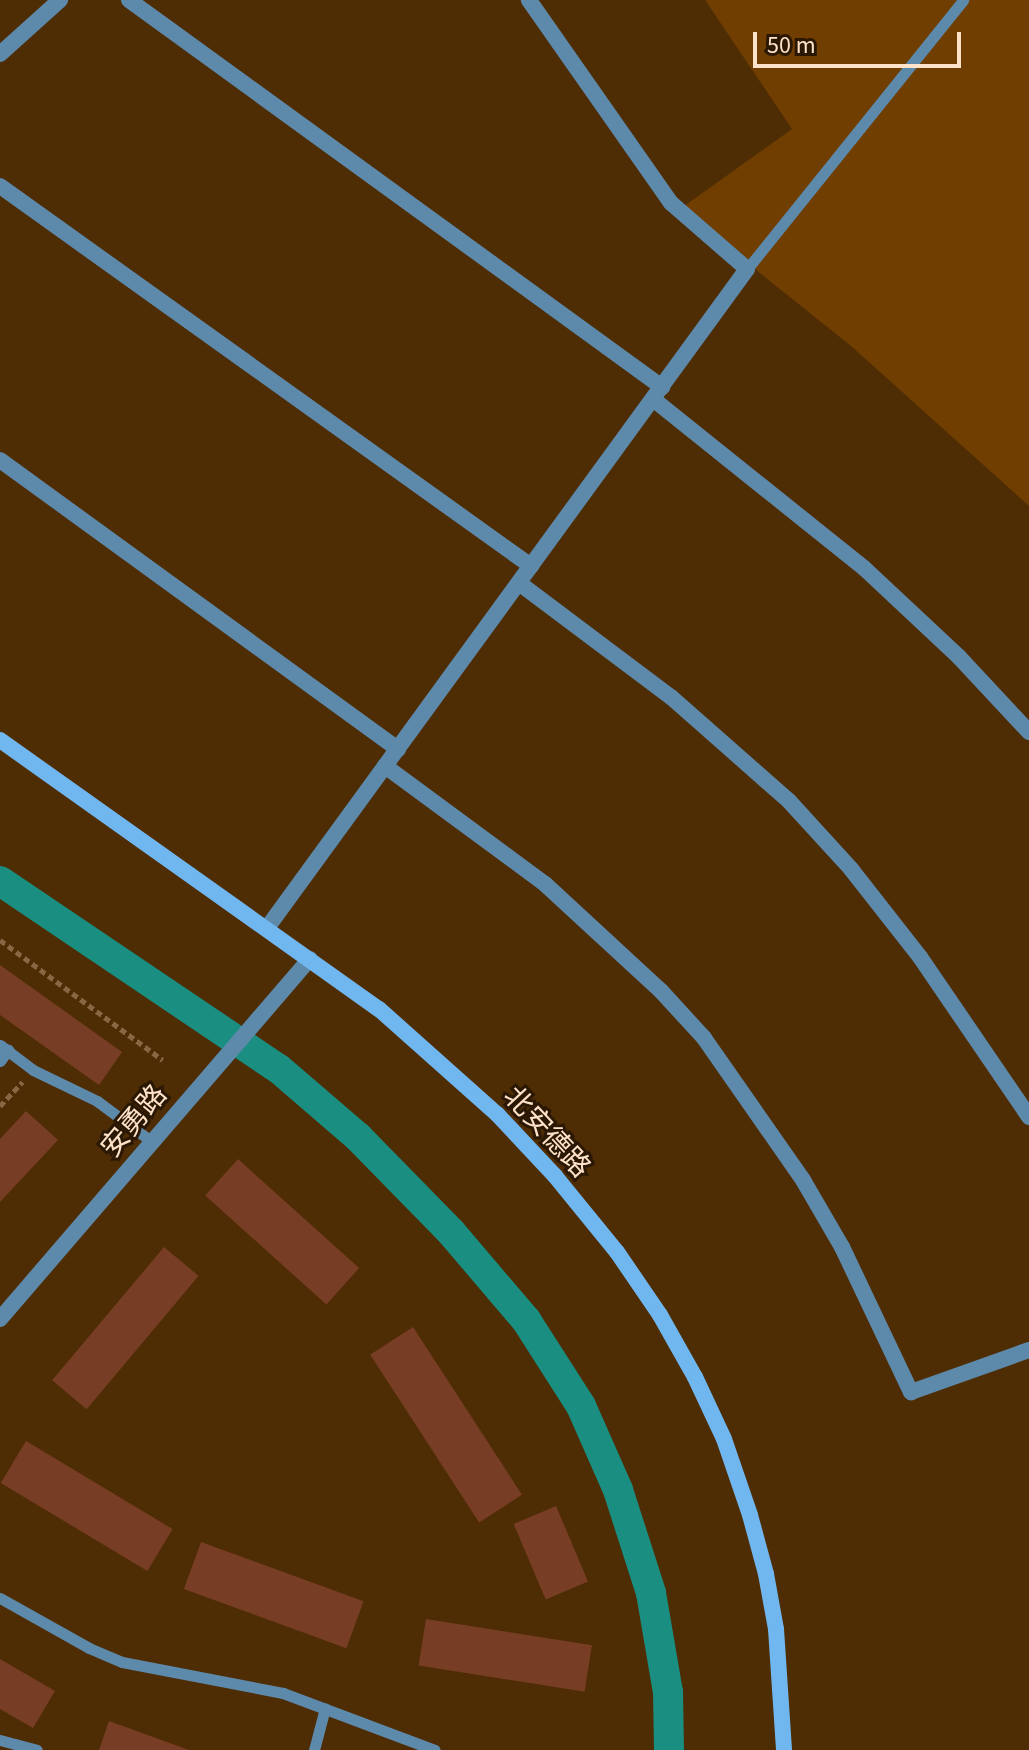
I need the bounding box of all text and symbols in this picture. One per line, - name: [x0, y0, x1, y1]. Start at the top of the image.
- scale bar: [757, 16, 965, 66]
- text: 50 m: [767, 28, 816, 63]
- street label: 安勇路: [94, 1078, 174, 1164]
- street label: 北安德路: [497, 1080, 597, 1184]

